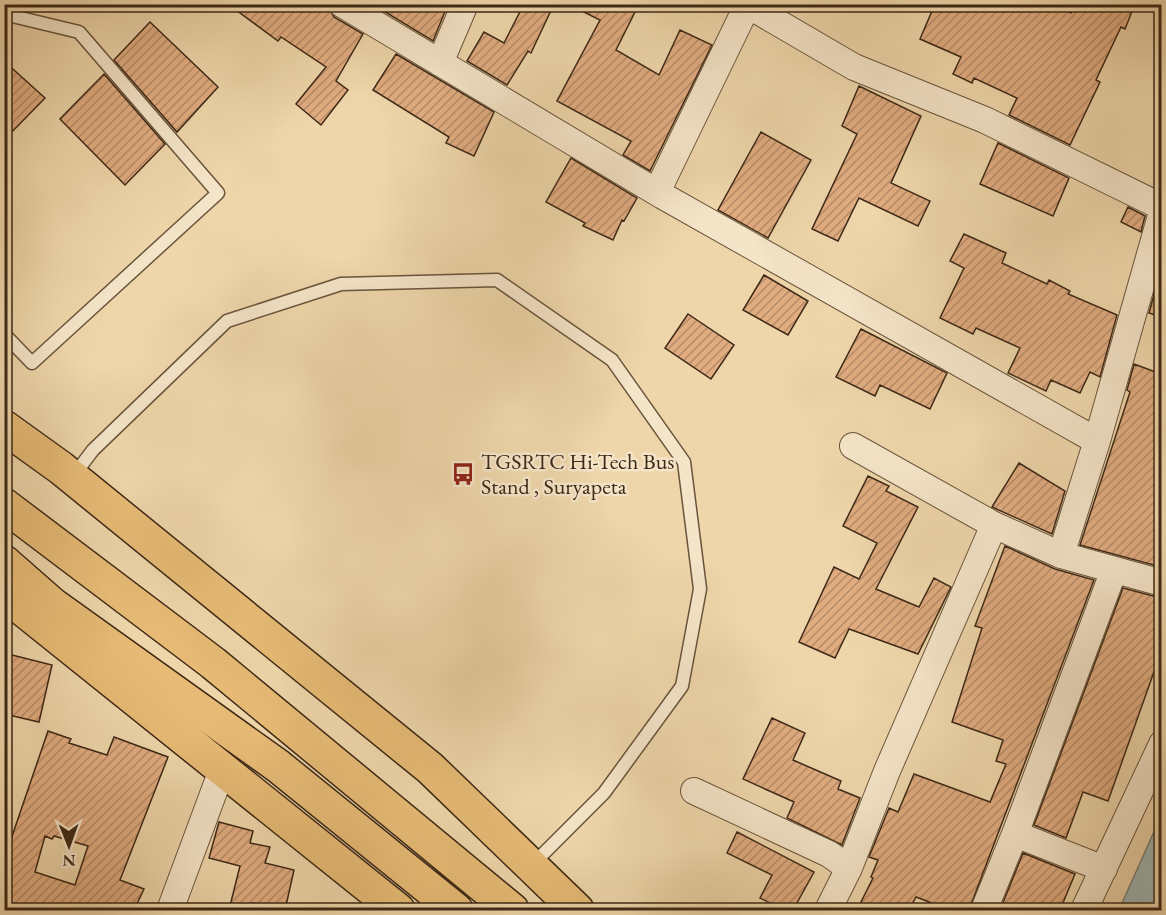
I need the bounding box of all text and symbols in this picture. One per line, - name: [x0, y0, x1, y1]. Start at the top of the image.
- place label: TGSRTC Hi-Tech Bus Stand , Suryapeta: [481, 447, 674, 501]
- bus stop icon: TGSRTC Hi-Tech Bus Stand , Suryapeta: [450, 461, 476, 487]
- north arrow: [39, 816, 99, 876]
- text: N: [63, 850, 76, 871]

